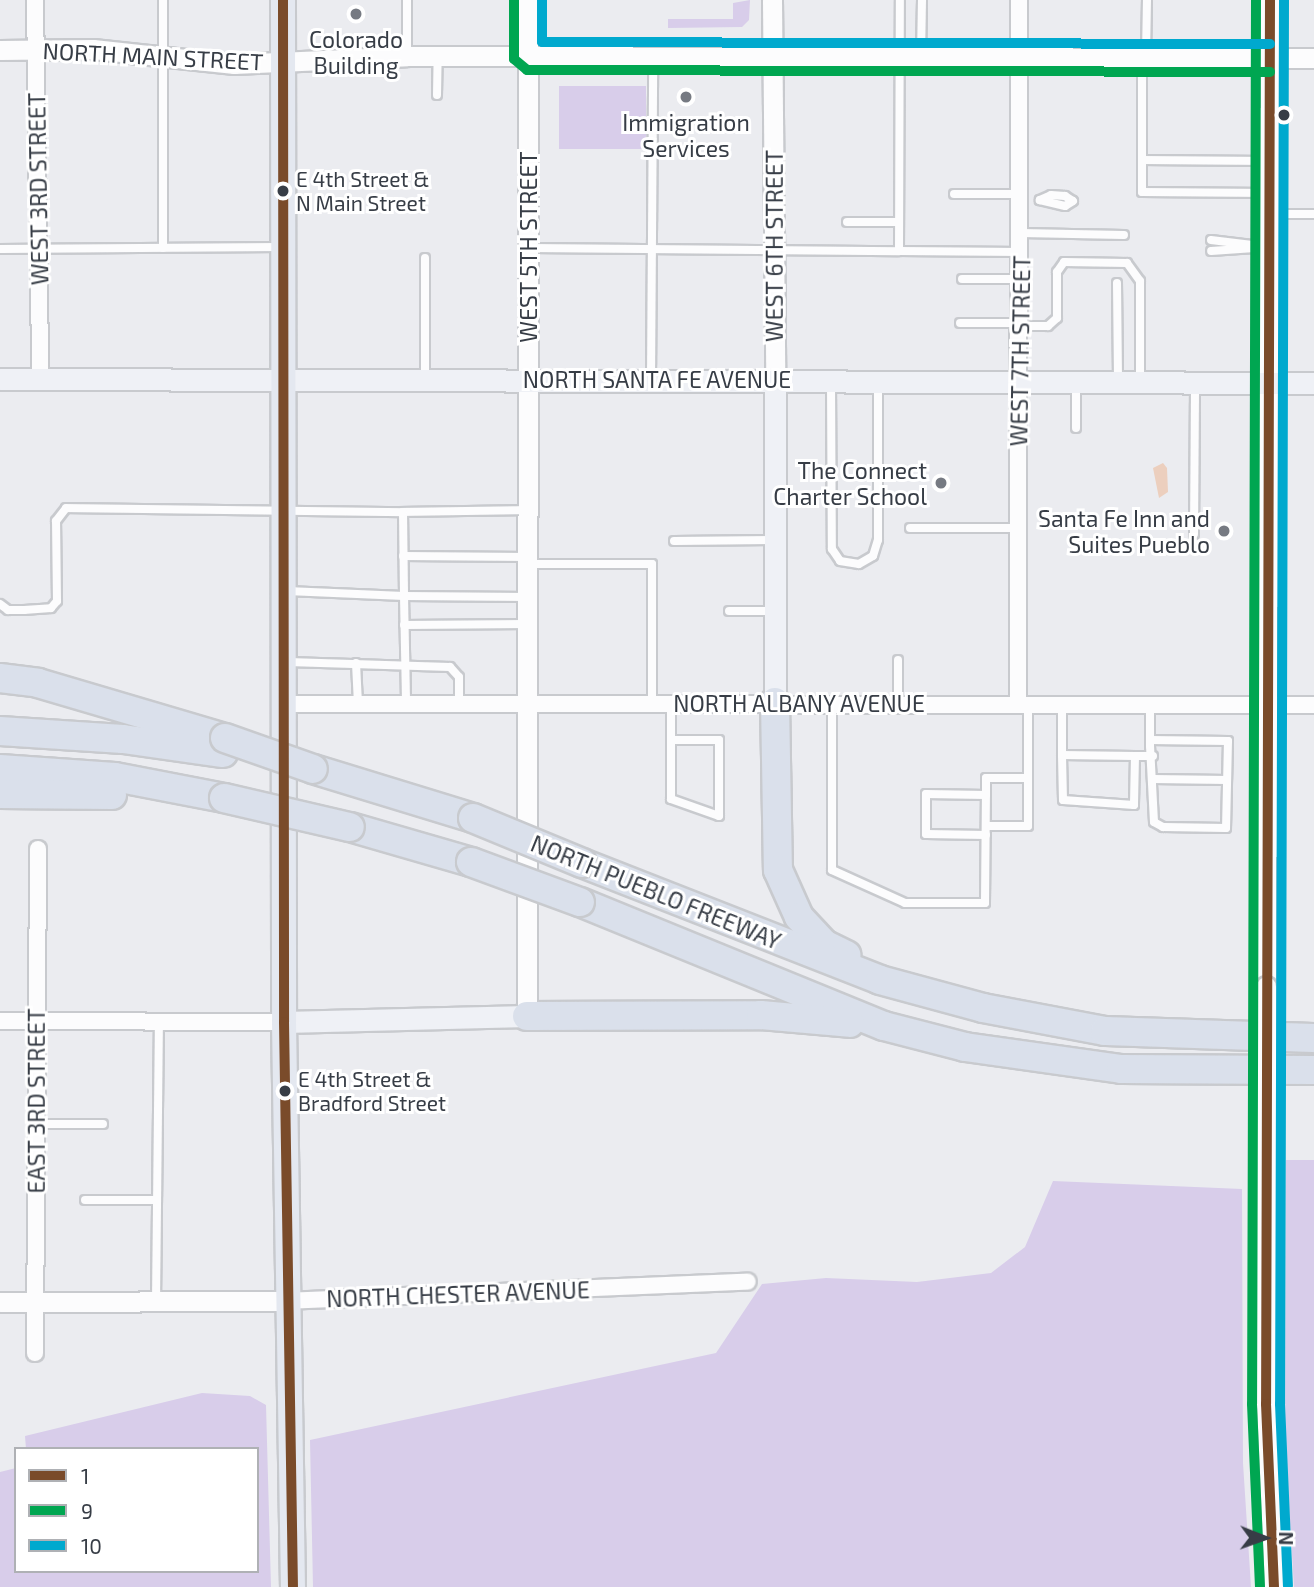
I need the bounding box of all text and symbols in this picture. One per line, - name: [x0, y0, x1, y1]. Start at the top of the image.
- marker: Colorado Building: [348, 6, 364, 22]
- place label: Colorado Building: [309, 25, 403, 79]
- street label: NORTH MAIN STREET: [42, 36, 264, 76]
- marker: Immigration Services: [678, 89, 694, 105]
- street label: WEST 3RD STREET: [23, 92, 53, 286]
- place label: Immigration Services: [622, 108, 750, 162]
- unlabelled marker: [1277, 108, 1291, 122]
- street label: WEST 6TH STREET: [760, 150, 788, 342]
- street label: WEST 5TH STREET: [514, 151, 542, 343]
- place label: E 4th Street & N Main Street: [296, 166, 429, 216]
- marker: E 4th Street & N Main Street: [276, 184, 290, 198]
- street label: WEST 7TH STREET: [1005, 255, 1035, 447]
- street label: NORTH SANTA FE AVENUE: [522, 365, 792, 393]
- place label: The Connect Charter School: [773, 456, 927, 510]
- marker: The Connect Charter School: [933, 475, 949, 491]
- place label: Santa Fe Inn and Suites Pueblo: [1038, 504, 1210, 558]
- marker: Santa Fe Inn and Suites Pueblo: [1216, 523, 1232, 539]
- street label: NORTH ALBANY AVENUE: [672, 689, 926, 717]
- street label: NORTH PUEBLO FREEWAY: [527, 829, 785, 955]
- street label: EAST 3RD STREET: [22, 1008, 50, 1194]
- place label: E 4th Street & Bradford Street: [298, 1066, 446, 1116]
- marker: E 4th Street & Bradford Street: [278, 1084, 292, 1098]
- street label: NORTH CHESTER AVENUE: [326, 1276, 590, 1312]
- legend: [14, 1447, 259, 1573]
- text: 1: [81, 1463, 89, 1488]
- text: 9: [81, 1498, 93, 1523]
- north arrow: [1230, 1503, 1300, 1573]
- text: N: [1275, 1531, 1298, 1545]
- text: 10: [81, 1533, 102, 1558]

